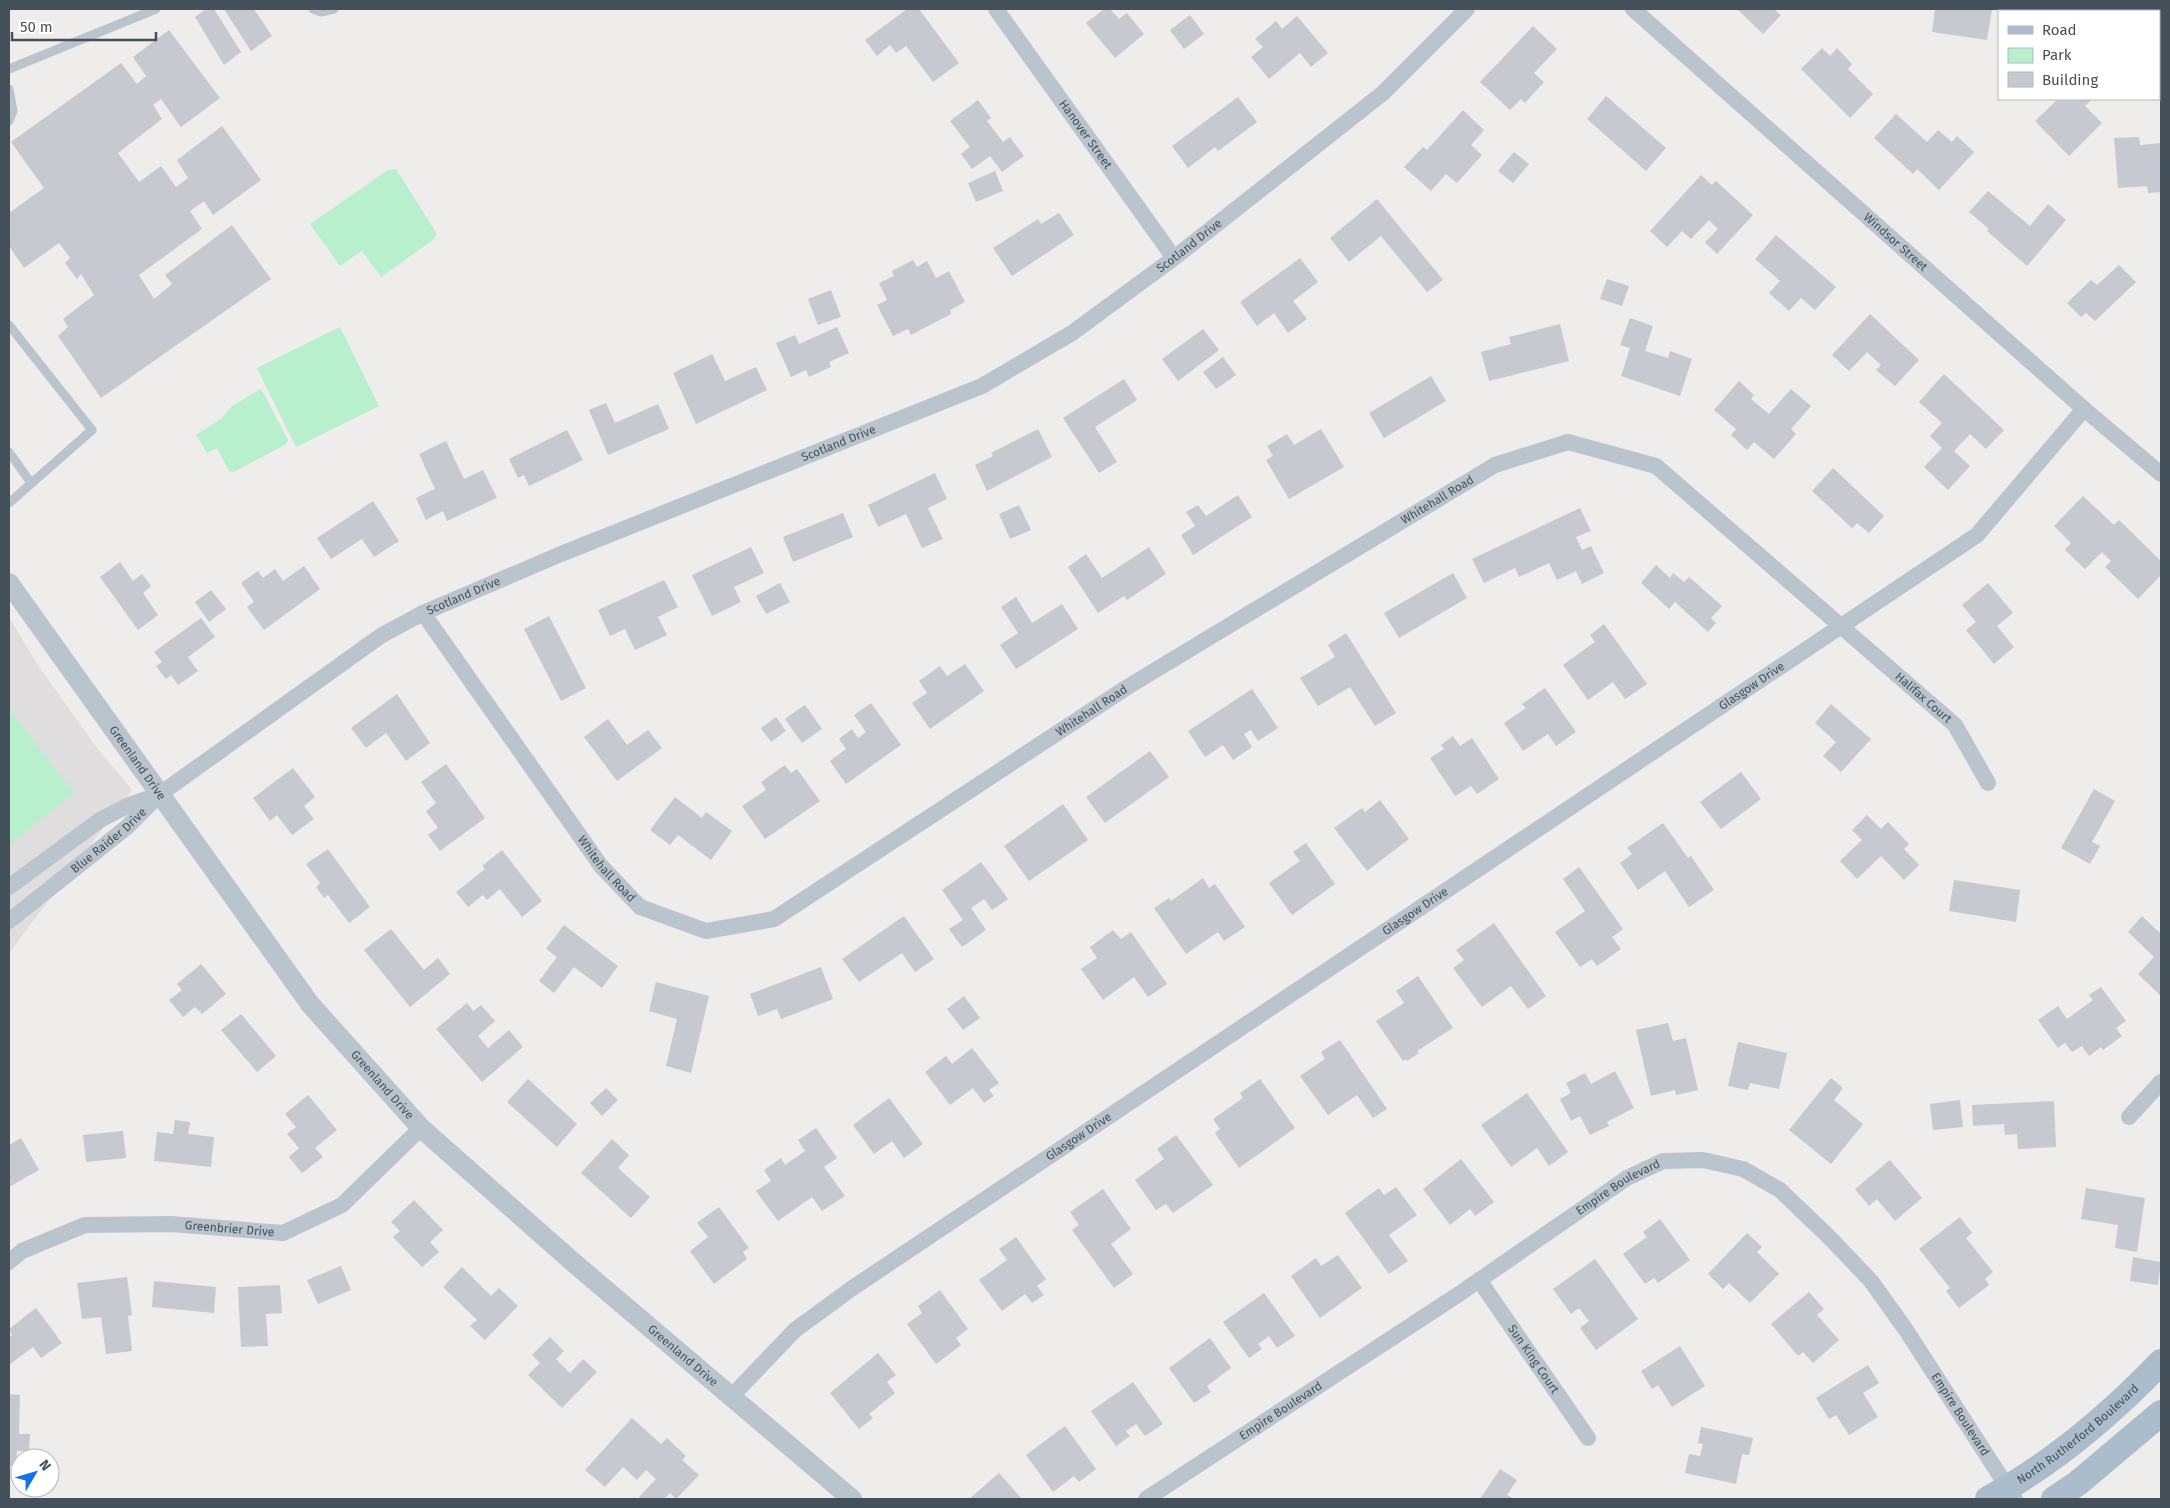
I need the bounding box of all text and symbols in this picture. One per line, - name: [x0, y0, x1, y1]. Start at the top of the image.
- scale bar: [12, 10, 156, 42]
- legend: [1998, 10, 2160, 100]
- text: 50 m: [20, 18, 53, 36]
- text: Road: [2042, 21, 2077, 39]
- text: Park: [2042, 46, 2072, 64]
- text: Building: [2042, 71, 2098, 89]
- street label: Hanover Street: [1056, 97, 1115, 172]
- street label: Windsor Street: [1861, 210, 1931, 274]
- street label: Scotland Drive: [1154, 216, 1225, 275]
- street label: Scotland Drive: [799, 422, 878, 464]
- street label: Whitehall Road: [1398, 473, 1476, 527]
- street label: Scotland Drive: [424, 574, 502, 618]
- street label: Glasgow Drive: [1716, 659, 1787, 713]
- street label: Halifax Court: [1892, 669, 1955, 726]
- street label: Whitehall Road: [1053, 682, 1130, 739]
- street label: Greenland Drive: [106, 723, 169, 802]
- street label: Blue Raider Drive: [68, 805, 149, 876]
- street label: Whitehall Road: [575, 833, 638, 905]
- street label: Glasgow Drive: [1380, 884, 1451, 938]
- street label: Greenland Drive: [348, 1048, 417, 1122]
- street label: Glasgow Drive: [1043, 1110, 1114, 1164]
- street label: Empire Boulevard: [1573, 1156, 1662, 1218]
- street label: Greenbrier Drive: [184, 1218, 275, 1239]
- street label: Greenland Drive: [645, 1322, 721, 1389]
- street label: Sun King Court: [1505, 1322, 1562, 1397]
- street label: Empire Boulevard: [1928, 1370, 1992, 1459]
- street label: Empire Boulevard: [1237, 1379, 1325, 1443]
- street label: North Rutherford Boulevard: [2014, 1381, 2141, 1487]
- north arrow: [10, 1448, 60, 1498]
- text: N: [35, 1456, 54, 1474]

